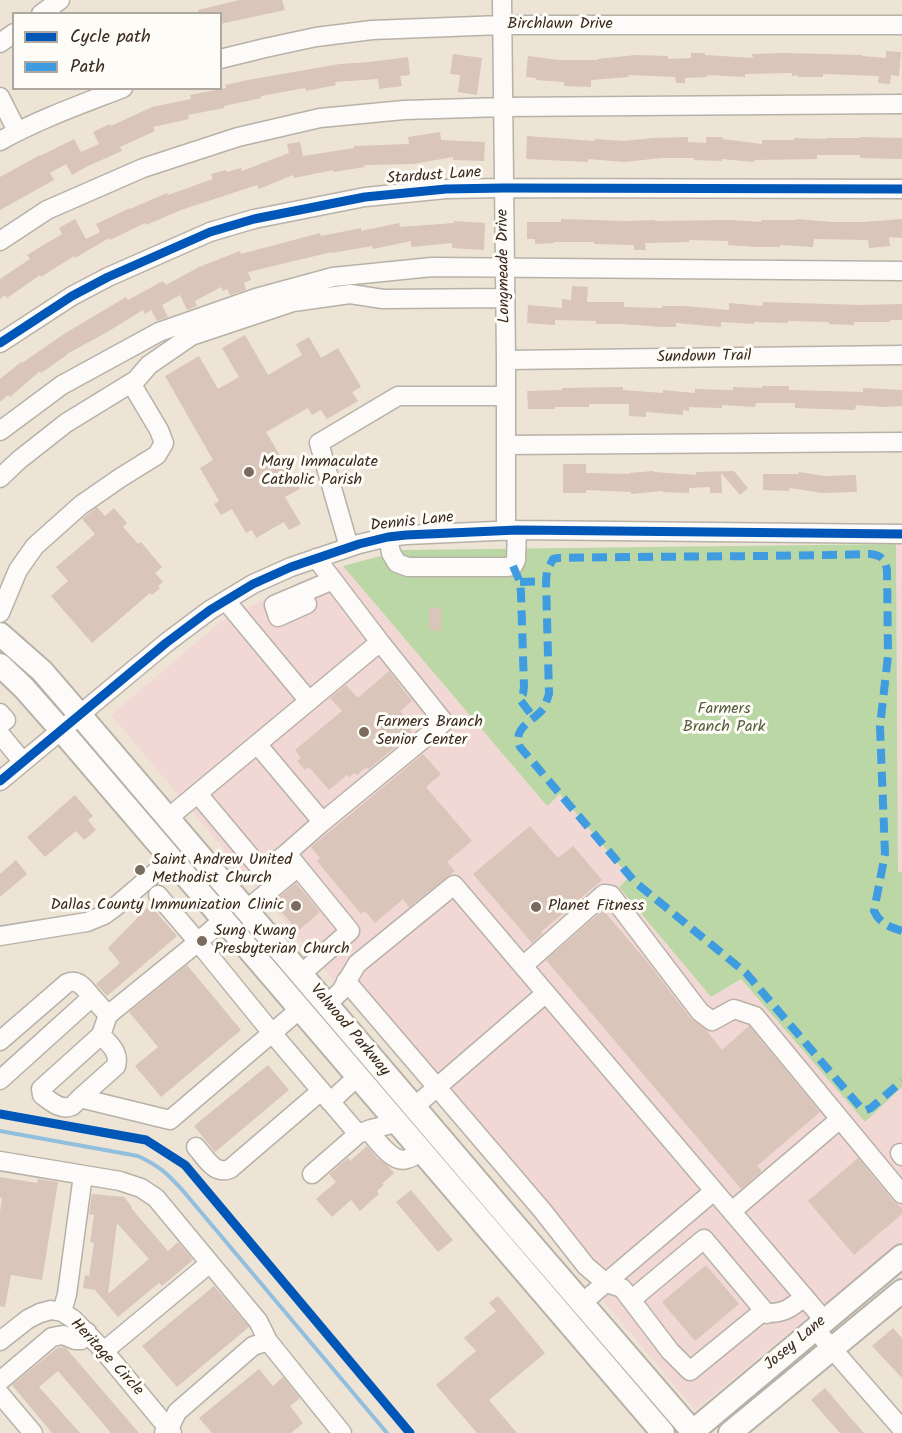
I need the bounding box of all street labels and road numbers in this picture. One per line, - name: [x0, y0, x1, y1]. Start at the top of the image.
- street label: Birchlawn Drive: [507, 15, 613, 35]
- street label: Stardust Lane: [386, 164, 482, 190]
- street label: Longmeade Drive: [494, 209, 516, 323]
- street label: Sundown Trail: [656, 348, 752, 368]
- street label: Dennis Lane: [369, 509, 455, 537]
- street label: Valwood Parkway: [305, 981, 393, 1081]
- street label: Josey Lane: [761, 1313, 831, 1375]
- street label: Heritage Circle: [65, 1315, 147, 1401]

